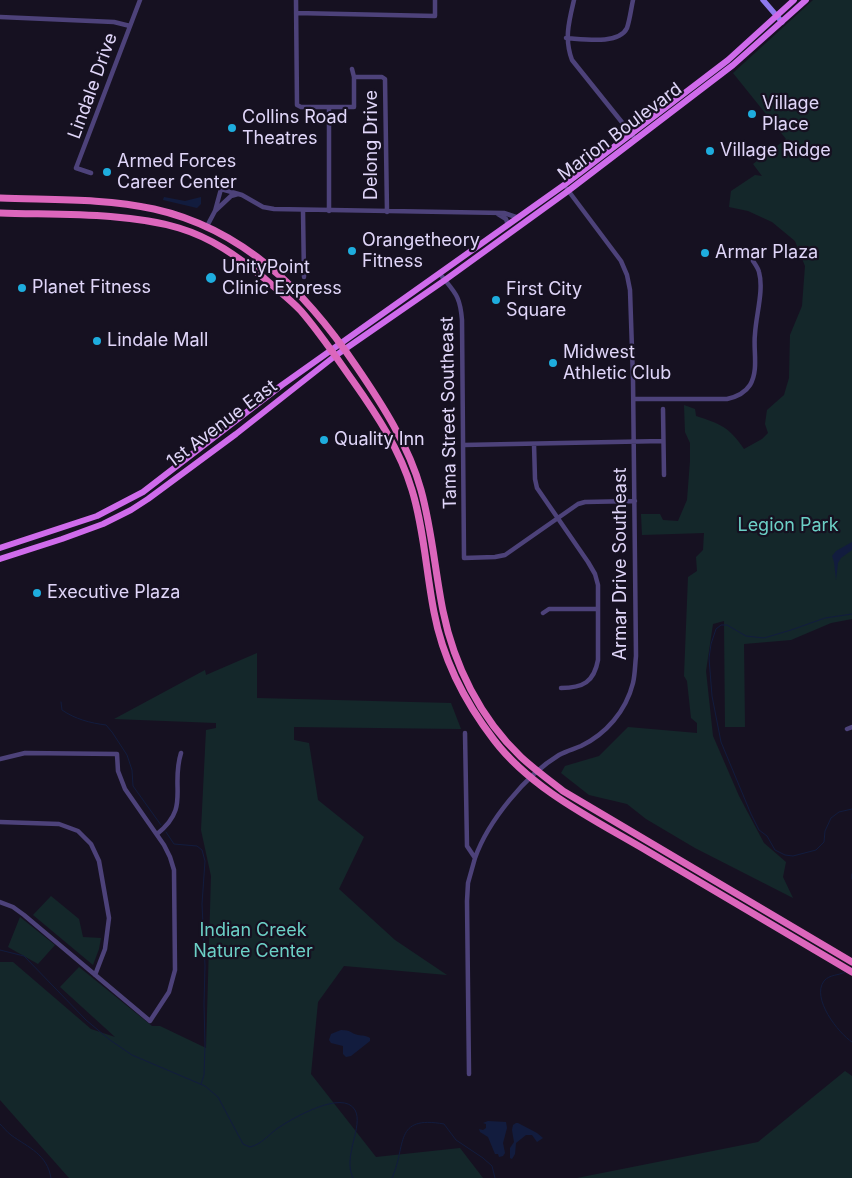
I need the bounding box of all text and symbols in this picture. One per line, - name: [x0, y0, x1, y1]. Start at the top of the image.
- street label: Lindale Drive: [64, 30, 122, 142]
- street label: Marion Boulevard: [554, 78, 686, 186]
- street label: Delong Drive: [361, 90, 383, 200]
- place label: Village Place: [762, 93, 819, 136]
- place label: Collins Road Theatres: [242, 107, 348, 150]
- marker: Village Place: [746, 108, 758, 120]
- marker: Collins Road Theatres: [226, 122, 238, 134]
- place label: Village Ridge: [720, 140, 831, 162]
- marker: Village Ridge: [704, 145, 716, 157]
- place label: Armed Forces Career Center: [117, 151, 237, 193]
- marker: Armed Forces Career Center: [101, 166, 113, 178]
- place label: Orangetheory Fitness: [362, 230, 480, 272]
- place label: Armar Plaza: [715, 242, 818, 264]
- marker: Orangetheory Fitness: [346, 245, 358, 257]
- marker: Armar Plaza: [699, 247, 711, 259]
- place label: UnityPoint Clinic Express: [222, 257, 342, 300]
- marker: UnityPoint Clinic Express: [204, 271, 218, 285]
- place label: Planet Fitness: [32, 277, 151, 299]
- place label: First City Square: [506, 279, 582, 322]
- marker: Planet Fitness: [16, 282, 28, 294]
- marker: First City Square: [490, 294, 502, 306]
- street label: Tama Street Southeast: [437, 316, 461, 510]
- place label: Lindale Mall: [107, 330, 208, 352]
- marker: Lindale Mall: [91, 335, 103, 347]
- place label: Midwest Athletic Club: [563, 342, 671, 384]
- marker: Midwest Athletic Club: [547, 357, 559, 369]
- street label: 1st Avenue East: [163, 376, 281, 472]
- place label: Quality Inn: [334, 429, 425, 451]
- marker: Quality Inn: [318, 434, 330, 446]
- street label: Armar Drive Southeast: [610, 468, 632, 660]
- park label: Legion Park: [737, 515, 839, 537]
- place label: Executive Plaza: [47, 582, 180, 604]
- marker: Executive Plaza: [31, 587, 43, 599]
- park label: Indian Creek Nature Center: [193, 920, 313, 962]

